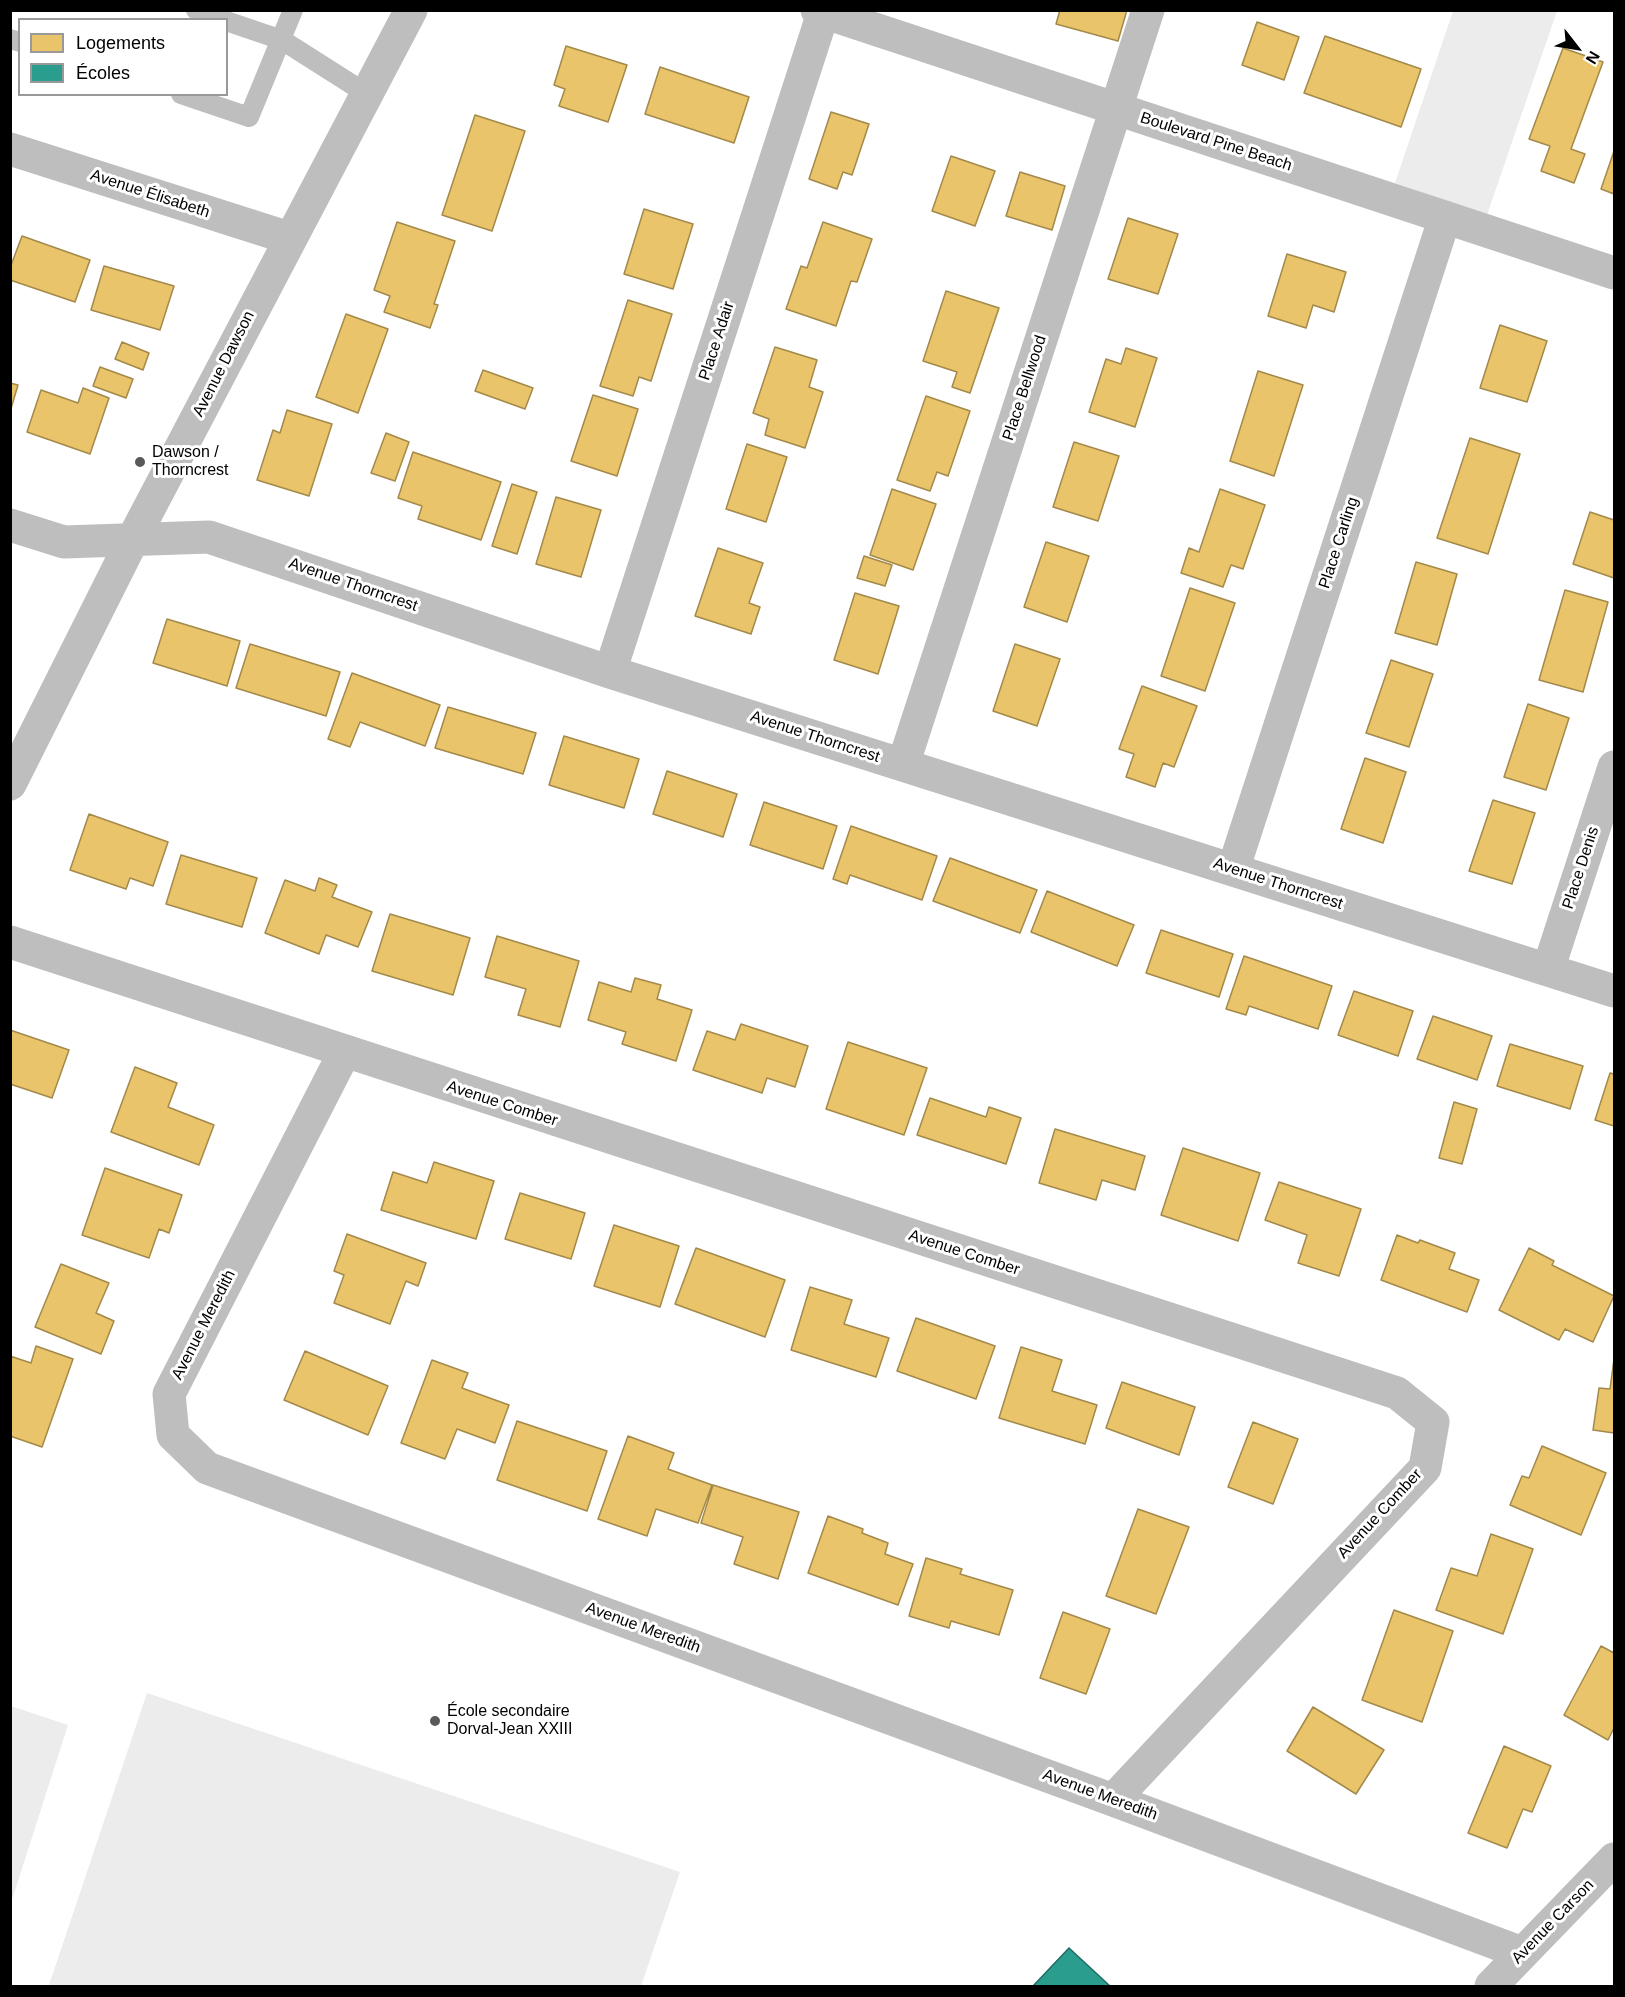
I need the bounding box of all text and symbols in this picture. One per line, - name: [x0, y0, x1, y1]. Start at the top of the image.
- legend: [18, 18, 228, 96]
- north arrow: [1547, 18, 1607, 78]
- text: Logements: [76, 33, 165, 53]
- text: N: [1583, 48, 1603, 67]
- text: Écoles: [76, 63, 130, 83]
- street label: Boulevard Pine Beach: [1138, 108, 1294, 176]
- street label: Avenue Élisabeth: [88, 166, 212, 222]
- street label: Place Adair: [695, 299, 739, 383]
- street label: Avenue Dawson: [189, 308, 259, 420]
- street label: Place Bellwood: [999, 333, 1051, 443]
- place label: Dawson / Thorncrest: [152, 443, 228, 481]
- marker: Dawson / Thorncrest: [133, 455, 147, 469]
- street label: Place Carling: [1315, 495, 1363, 591]
- street label: Avenue Thorncrest: [286, 554, 420, 616]
- street label: Avenue Thorncrest: [748, 707, 882, 767]
- street label: Place Denis: [1559, 824, 1603, 912]
- street label: Avenue Thorncrest: [1211, 854, 1345, 914]
- street label: Avenue Comber: [444, 1077, 560, 1131]
- street label: Avenue Comber: [906, 1226, 1022, 1280]
- street label: Avenue Meredith: [168, 1267, 240, 1383]
- street label: Avenue Comber: [1334, 1465, 1426, 1563]
- street label: Avenue Meredith: [583, 1598, 703, 1658]
- place label: École secondaire Dorval-Jean XXIII: [447, 1702, 572, 1740]
- marker: École secondaire Dorval-Jean XXIII: [428, 1714, 442, 1728]
- street label: Avenue Meredith: [1040, 1765, 1160, 1825]
- street label: Avenue Carson: [1508, 1876, 1598, 1968]

